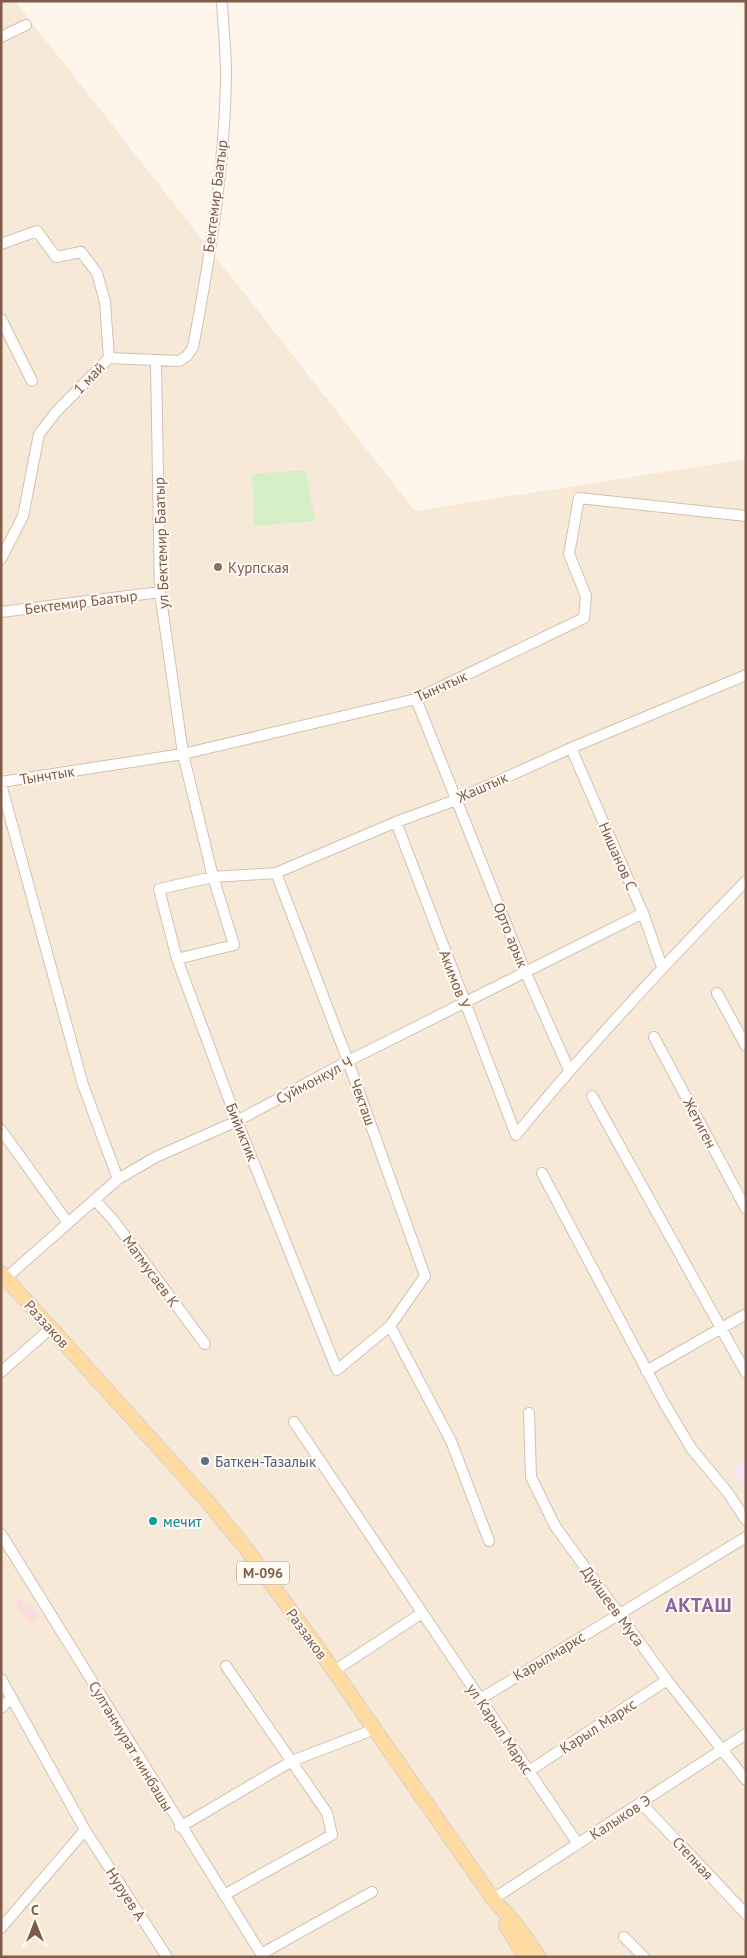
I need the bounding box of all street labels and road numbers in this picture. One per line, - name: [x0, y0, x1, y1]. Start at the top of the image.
- street label: Бектемир Баатыр: [199, 139, 231, 253]
- street label: 1 май: [69, 358, 109, 398]
- street label: ул Бектемир Баатыр: [149, 477, 173, 609]
- street label: Бектемир Баатыр: [24, 586, 138, 618]
- street label: Тынчтык: [412, 666, 471, 706]
- street label: Тынчтык: [18, 761, 76, 789]
- street label: Жаштык: [453, 767, 511, 807]
- street label: Нишанов С: [594, 819, 642, 893]
- street label: Орто арык: [489, 900, 533, 971]
- street label: Акимов У: [435, 947, 475, 1012]
- street label: Суймонкул Ч: [272, 1052, 356, 1108]
- street label: Чекташ: [346, 1076, 380, 1128]
- street label: Жетиген: [678, 1094, 721, 1151]
- street label: Бийиктик: [222, 1100, 263, 1165]
- street label: Матмусаев К: [119, 1231, 183, 1311]
- street label: Раззаков: [20, 1296, 74, 1352]
- road number: М-096: [237, 1562, 289, 1585]
- street label: Дуйшеев Муса: [577, 1562, 649, 1650]
- street label: Раззаков: [282, 1605, 332, 1663]
- street label: Карылмаркс: [509, 1627, 589, 1685]
- street label: Султанмурат минбашы: [85, 1677, 177, 1815]
- street label: ул Карыл Маркс: [463, 1680, 538, 1778]
- street label: Карыл Маркс: [556, 1694, 640, 1758]
- street label: Калыков Э: [586, 1790, 654, 1844]
- street label: Степная: [668, 1833, 718, 1883]
- street label: Нуруев А: [102, 1864, 150, 1924]

